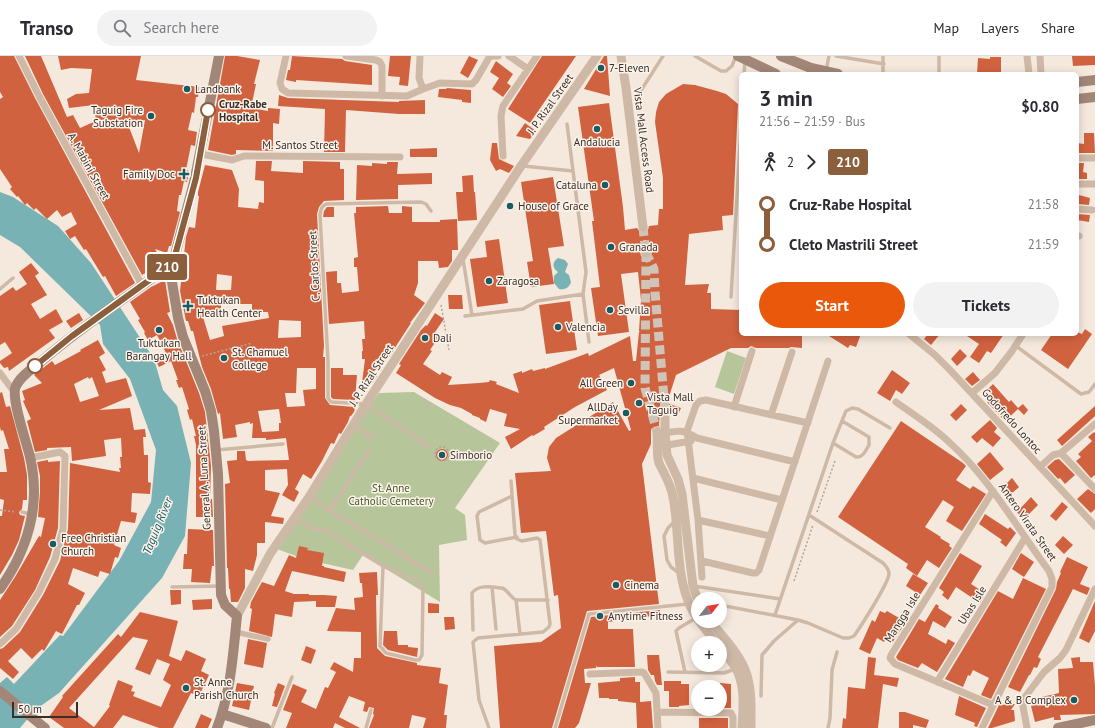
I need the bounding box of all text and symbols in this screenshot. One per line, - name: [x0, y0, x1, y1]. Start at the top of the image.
- search box: [97, 10, 377, 46]
- text: Transo: [20, 16, 73, 40]
- icon: search: [111, 17, 133, 39]
- text: Search here: [143, 18, 219, 37]
- text: Map: [933, 19, 959, 37]
- text: Layers: [981, 19, 1019, 37]
- text: Share: [1041, 19, 1075, 37]
- place label: 7-Eleven: [609, 61, 650, 75]
- marker: 7-Eleven: [596, 63, 606, 73]
- street label: J. P. Rizal Street: [523, 71, 576, 138]
- place label: Landbank: [195, 82, 241, 96]
- marker: Landbank: [182, 84, 192, 94]
- text: 3 min: [759, 84, 813, 112]
- street label: Vista Mall Access Road: [630, 86, 657, 193]
- place label: Cruz-Rabe Hospital: [219, 97, 267, 124]
- text: $0.80: [1021, 97, 1059, 116]
- marker: Cruz-Rabe Hospital: [200, 102, 216, 118]
- place label: Taguig Fire Substation: [91, 103, 143, 130]
- marker: Taguig Fire Substation: [146, 111, 156, 121]
- text: 21:56 – 21:59 · Bus: [759, 113, 865, 130]
- marker: Andalucia: [592, 124, 602, 134]
- street label: A. Mabini Street: [65, 130, 113, 202]
- place label: Andalucia: [574, 135, 620, 149]
- street label: M. Santos Street: [262, 138, 338, 152]
- icon: walk: [759, 151, 781, 173]
- icon: forward: [800, 151, 822, 173]
- text: 210: [836, 153, 860, 171]
- text: 2: [787, 154, 794, 171]
- place label: Family Doc: [123, 167, 175, 181]
- marker: Family Doc: [178, 168, 190, 180]
- place label: Cataluna: [556, 178, 597, 192]
- marker: Cataluna: [600, 180, 610, 190]
- text: Cruz-Rabe Hospital: [789, 195, 912, 214]
- text: 21:58: [1028, 196, 1059, 213]
- place label: House of Grace: [518, 199, 589, 213]
- marker: House of Grace: [505, 201, 515, 211]
- street label: C. Carlos Street: [305, 230, 323, 302]
- text: Cleto Mastrili Street: [789, 235, 918, 254]
- text: 21:59: [1028, 236, 1059, 253]
- place label: Granada: [619, 240, 658, 254]
- marker: Granada: [606, 242, 616, 252]
- line badge: 210: [144, 254, 190, 280]
- text: 210: [155, 258, 179, 276]
- place label: Zaragosa: [497, 274, 539, 288]
- marker: Zaragosa: [484, 276, 494, 286]
- button: Start: [759, 282, 905, 328]
- button: Tickets: [913, 282, 1059, 328]
- place label: Tuktukan Health Center: [197, 293, 262, 320]
- marker: Tuktukan Health Center: [182, 300, 194, 312]
- place label: Sevilla: [618, 303, 649, 317]
- marker: Sevilla: [605, 305, 615, 315]
- place label: Valencia: [565, 320, 605, 334]
- marker: Valencia: [553, 322, 563, 332]
- marker: Tuktukan Barangay Hall: [154, 325, 164, 335]
- place label: Dali: [433, 331, 452, 345]
- marker: Dali: [420, 333, 430, 343]
- place label: Tuktukan Barangay Hall: [126, 336, 192, 363]
- street label: J. P. Rizal Street: [345, 341, 396, 409]
- place label: St. Chamuel College: [232, 345, 288, 372]
- marker: St. Chamuel College: [219, 353, 229, 363]
- unlabelled marker: [27, 358, 43, 374]
- place label: All Green: [580, 376, 623, 390]
- marker: All Green: [626, 378, 636, 388]
- street label: Godofredo Lontoc: [979, 385, 1045, 457]
- place label: Vista Mall Taguig: [646, 390, 694, 417]
- marker: Vista Mall Taguig: [634, 398, 644, 408]
- place label: AllDay Supermarket: [558, 400, 619, 427]
- marker: AllDay Supermarket: [621, 408, 631, 418]
- street label: General A. Luna Street: [194, 425, 214, 530]
- place label: Simborio: [450, 448, 492, 462]
- marker: Simborio: [437, 450, 447, 460]
- street label: Antero Virata Street: [996, 480, 1060, 564]
- park label: St. Anne Catholic Cemetery: [348, 481, 434, 508]
- water label: Taguig River: [139, 494, 176, 557]
- place label: Free Christian Church: [61, 531, 126, 558]
- marker: Free Christian Church: [48, 539, 58, 549]
- place label: Cinema: [624, 578, 659, 592]
- marker: Cinema: [611, 580, 621, 590]
- street label: Ubas Isle: [955, 583, 989, 627]
- street label: Mangga Isle: [881, 589, 923, 645]
- north arrow: [691, 592, 727, 628]
- map controls: [691, 592, 727, 716]
- place label: Anytime Fitness: [608, 609, 683, 623]
- marker: Anytime Fitness: [595, 611, 605, 621]
- button: +: [691, 636, 727, 672]
- place label: St. Anne Parish Church: [194, 675, 258, 702]
- button: −: [691, 680, 727, 716]
- marker: St. Anne Parish Church: [181, 683, 191, 693]
- place label: A & B Complex: [995, 693, 1066, 707]
- marker: A & B Complex: [1069, 695, 1079, 705]
- scale bar: [12, 700, 78, 719]
- text: 50 m: [18, 702, 42, 716]

